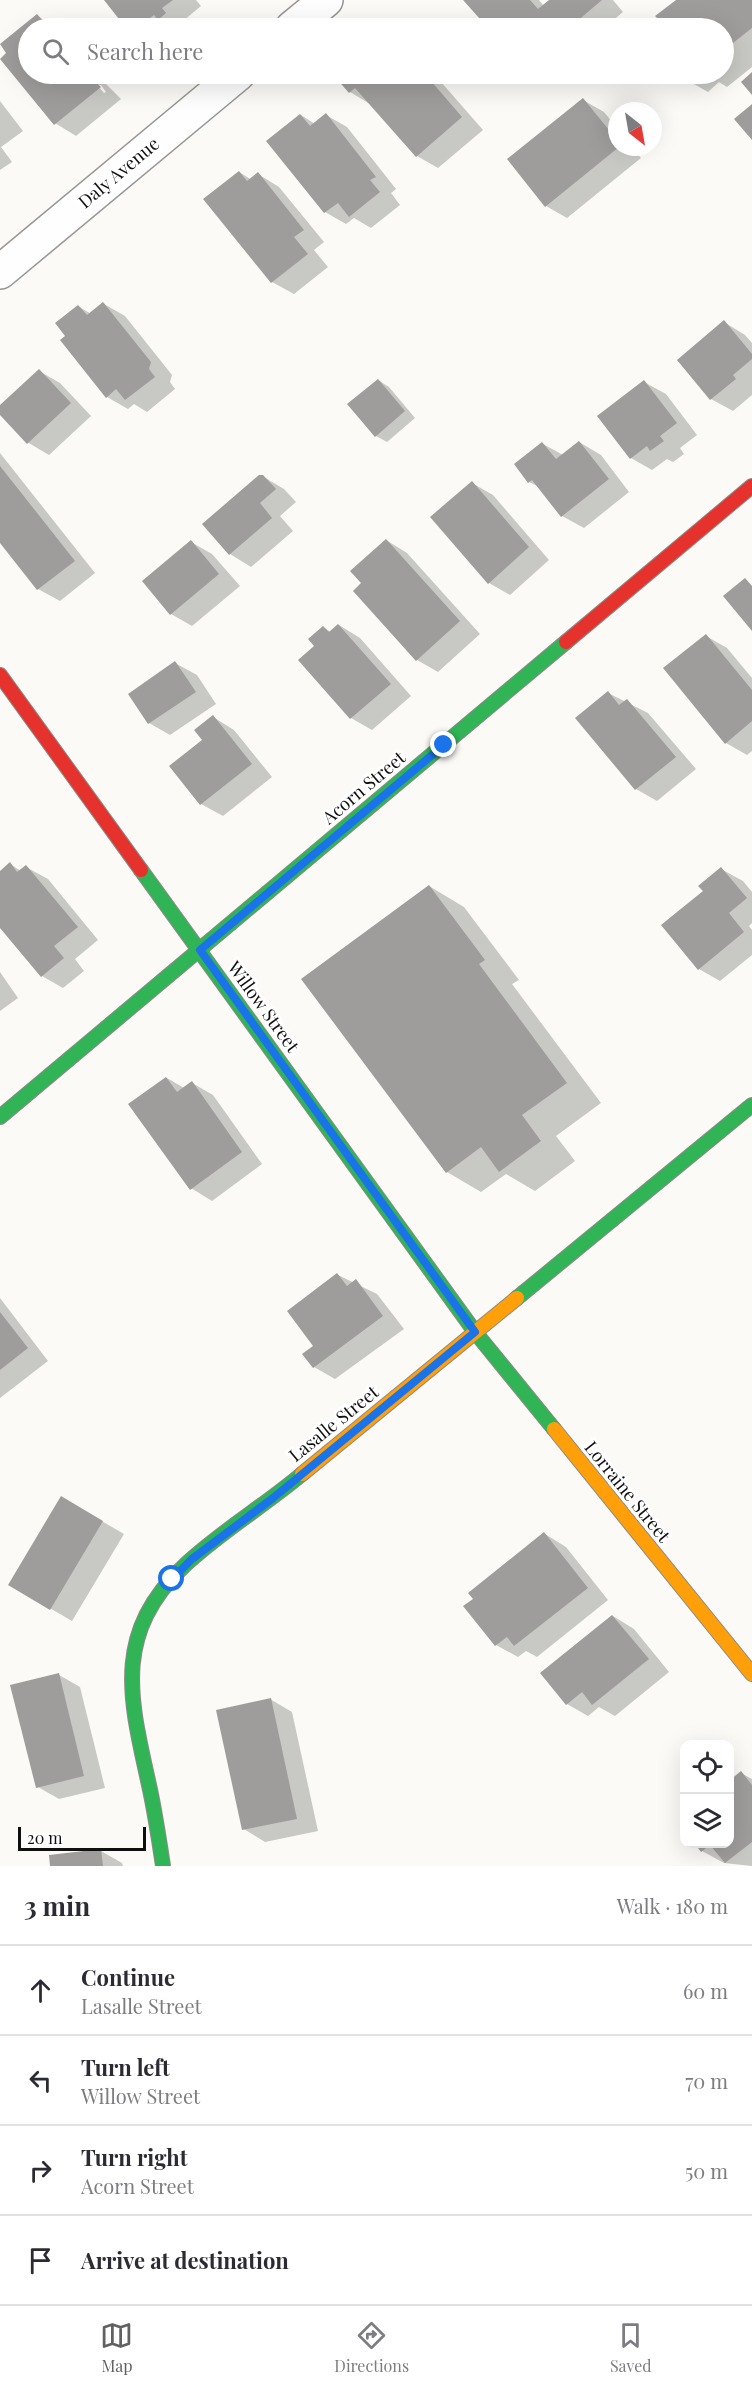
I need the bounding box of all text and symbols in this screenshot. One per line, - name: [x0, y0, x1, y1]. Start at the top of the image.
- search box: [18, 18, 734, 84]
- icon: search: [39, 35, 72, 68]
- text: Search here: [87, 36, 203, 66]
- north arrow: [608, 102, 662, 156]
- street label: Daly Avenue: [73, 131, 164, 213]
- route end: [430, 731, 456, 757]
- street label: Acorn Street: [316, 745, 410, 830]
- street label: Willow Street: [222, 955, 305, 1057]
- street label: Lasalle Street: [284, 1379, 384, 1467]
- street label: Lorraine Street: [580, 1436, 676, 1547]
- route start: [158, 1565, 184, 1591]
- map controls: [680, 1740, 734, 1848]
- button: locate: [680, 1740, 734, 1794]
- button: layers: [680, 1794, 734, 1848]
- scale bar: [18, 1824, 146, 1852]
- text: 20 m: [27, 1827, 62, 1848]
- text: 3 min: [24, 1888, 90, 1923]
- text: Walk · 180 m: [617, 1892, 728, 1919]
- text: Continue: [81, 1962, 175, 1992]
- icon: ahead: [24, 1974, 57, 2007]
- text: 60 m: [683, 1977, 728, 2004]
- text: Lasalle Street: [81, 1992, 202, 2019]
- text: Turn left: [81, 2052, 170, 2082]
- icon: left: [24, 2064, 57, 2097]
- text: 70 m: [685, 2067, 728, 2094]
- text: Willow Street: [81, 2082, 200, 2109]
- text: Turn right: [81, 2142, 187, 2172]
- icon: right: [24, 2154, 57, 2187]
- text: 50 m: [685, 2157, 728, 2184]
- text: Acorn Street: [81, 2172, 194, 2199]
- icon: arrive: [24, 2244, 57, 2277]
- text: Arrive at destination: [81, 2245, 289, 2275]
- tab: Map: [100, 2319, 133, 2376]
- tab: Directions: [334, 2319, 409, 2376]
- tab: Saved: [610, 2319, 652, 2376]

